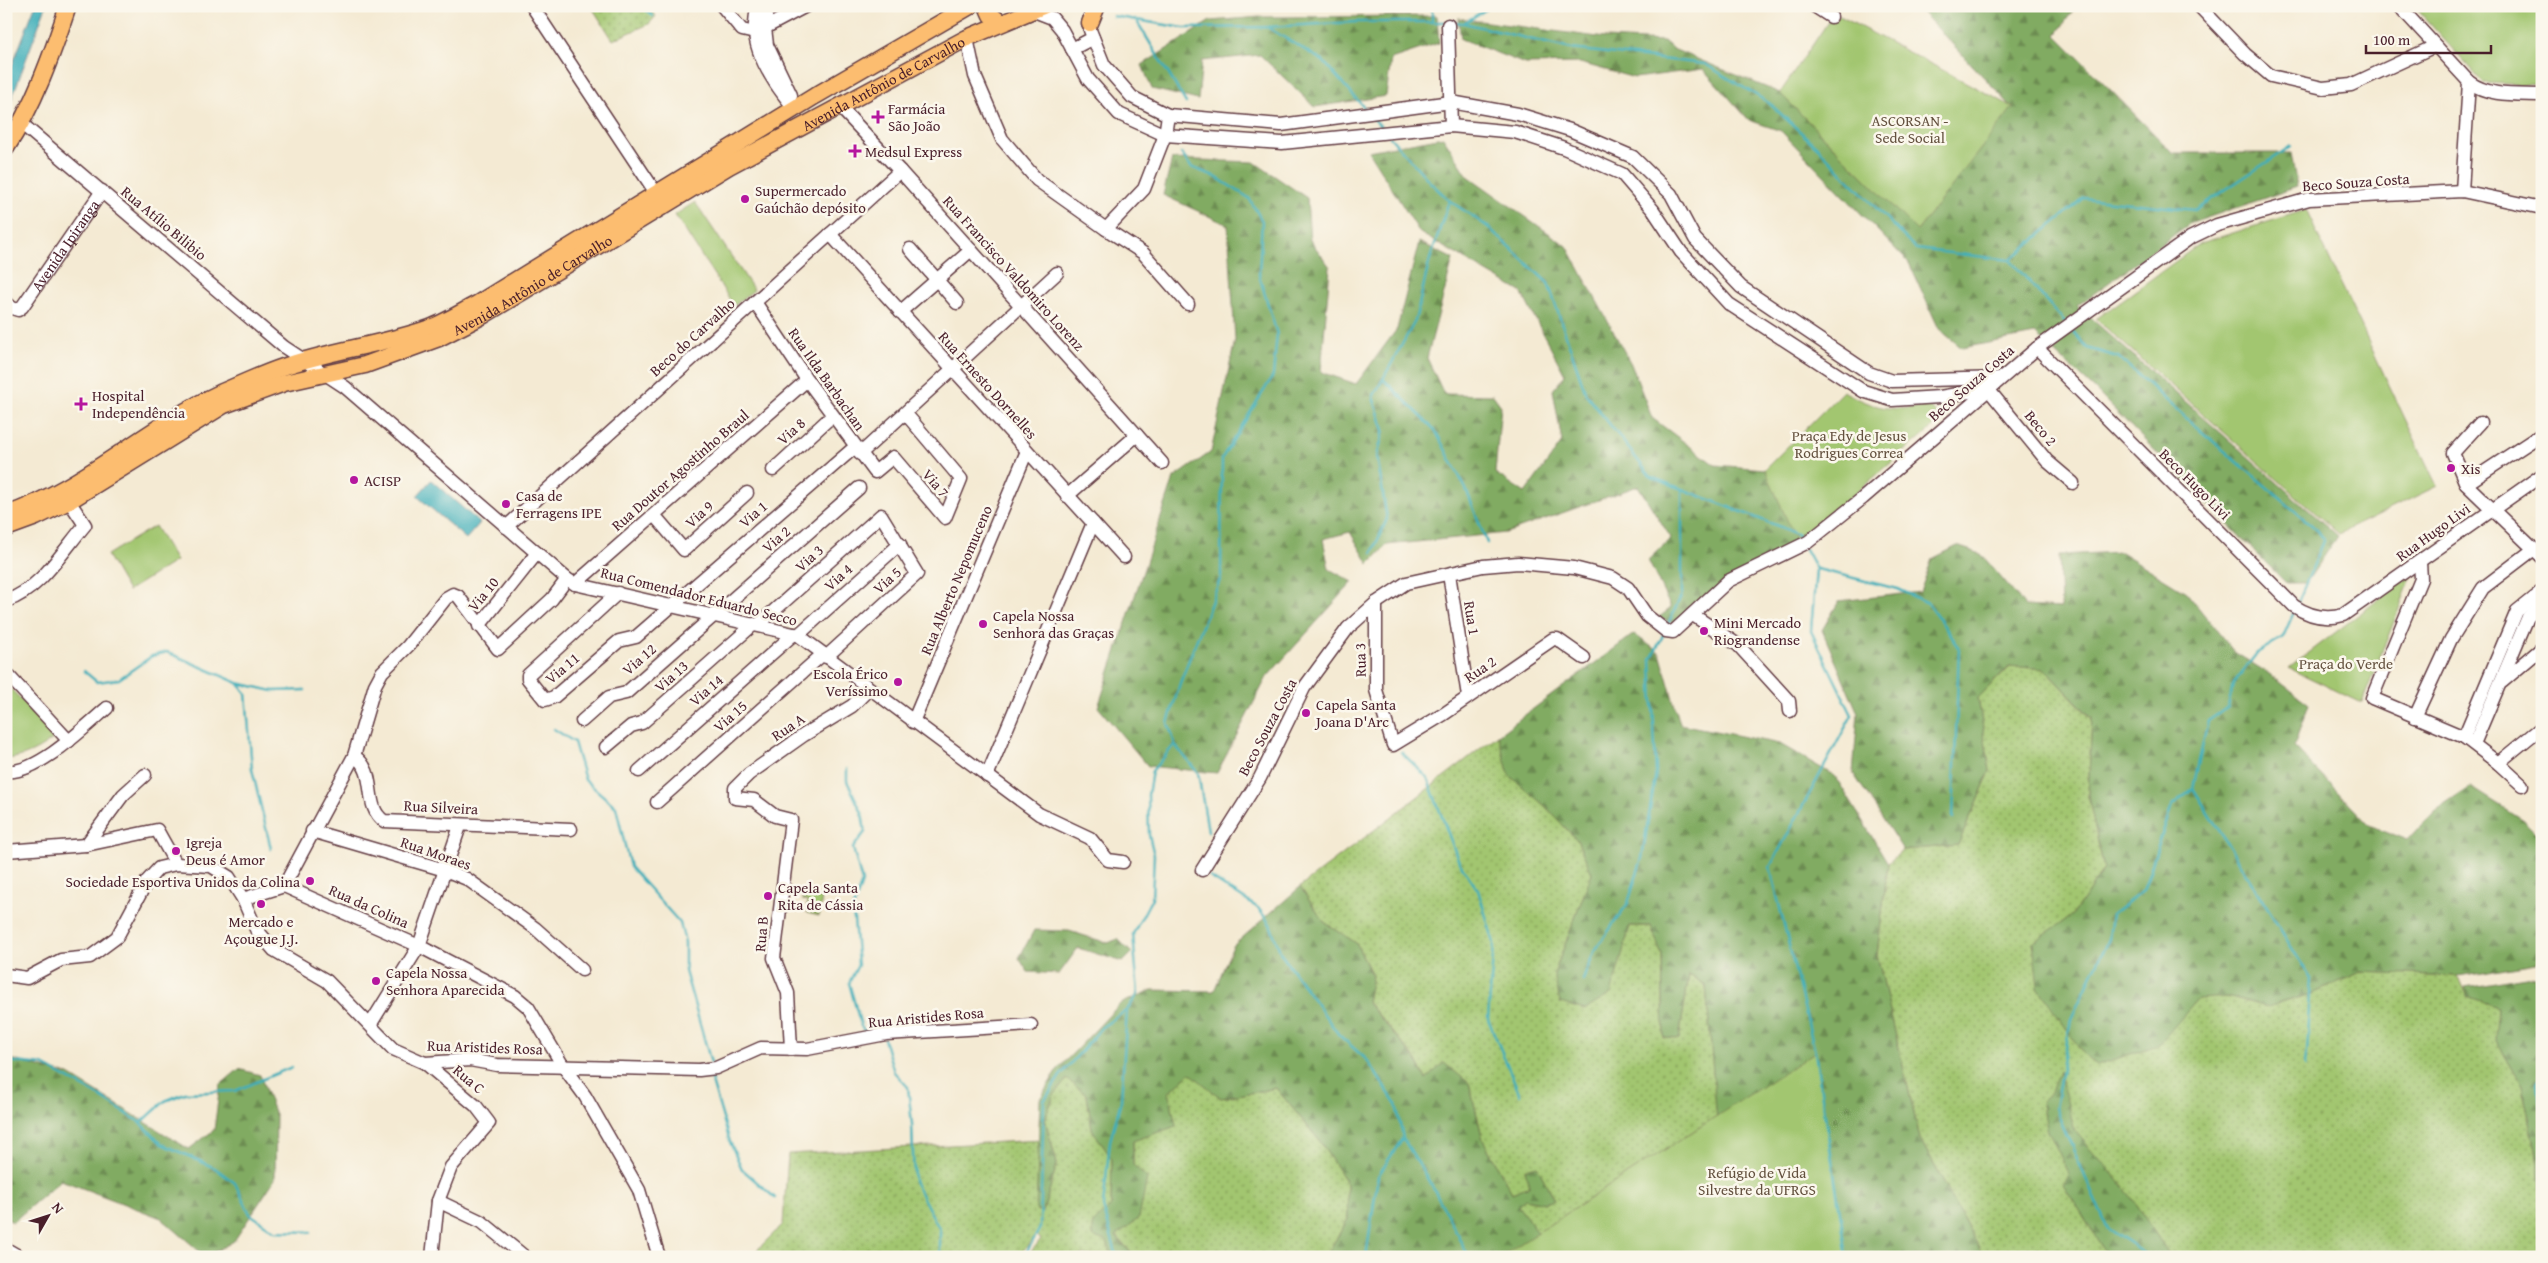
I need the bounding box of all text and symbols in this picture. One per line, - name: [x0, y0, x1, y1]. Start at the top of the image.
- scale bar: [2366, 22, 2490, 54]
- text: 100 m: [2373, 29, 2411, 50]
- street label: Avenida Antônio de Carvalho: [798, 31, 969, 135]
- place label: Farmácia São João: [888, 98, 945, 136]
- park label: ASCORSAN - Sede Social: [1872, 110, 1949, 148]
- marker: Farmácia São João: [872, 111, 884, 123]
- place label: Medsul Express: [865, 141, 962, 162]
- marker: Medsul Express: [849, 145, 861, 157]
- street label: Beco Souza Costa: [2302, 168, 2410, 196]
- place label: Supermercado Gaúchão depósito: [755, 180, 866, 218]
- street label: Rua Atílio Bilibio: [117, 181, 212, 265]
- street label: Rua Francisco Valdomiro Lorenz: [938, 191, 1090, 356]
- marker: Supermercado Gaúchão depósito: [739, 193, 751, 205]
- street label: Avenida Ipiranga: [26, 195, 104, 295]
- street label: Avenida Antônio de Carvalho: [449, 229, 616, 340]
- street label: Beco do Carvalho: [645, 293, 739, 381]
- street label: Rua Ilda Barbachan: [784, 323, 871, 435]
- street label: Rua Ernesto Dornelles: [934, 327, 1042, 443]
- street label: Beco Souza Costa: [1924, 340, 2018, 426]
- place label: Hospital Independência: [92, 385, 185, 423]
- marker: Hospital Independência: [74, 397, 88, 411]
- street label: Rua Doutor Agostinho Braul: [607, 404, 753, 536]
- street label: Beco 2: [2020, 406, 2062, 450]
- street label: Via 8: [772, 413, 810, 449]
- park label: Praça Edy de Jesus Rodrigues Correa: [1792, 425, 1906, 463]
- street label: Beco Hugo Livi: [2155, 444, 2235, 524]
- place label: Xis: [2461, 458, 2481, 479]
- marker: Xis: [2445, 462, 2457, 474]
- street label: Via 7: [918, 464, 954, 502]
- place label: ACISP: [364, 470, 401, 491]
- marker: ACISP: [348, 474, 360, 486]
- place label: Casa de Ferragens IPE: [516, 485, 602, 523]
- street label: Via 9: [680, 496, 718, 532]
- street label: Via 1: [734, 496, 772, 532]
- marker: Casa de Ferragens IPE: [500, 498, 512, 510]
- street label: Rua Hugo Livi: [2392, 498, 2474, 566]
- street label: Rua Alberto Nepomuceno: [915, 502, 997, 658]
- street label: Via 2: [757, 521, 795, 557]
- street label: Via 3: [790, 540, 828, 576]
- street label: Via 4: [819, 559, 857, 595]
- street label: Rua Comendador Eduardo Secco: [598, 561, 800, 631]
- street label: Via 5: [868, 562, 906, 598]
- street label: Via 10: [463, 572, 503, 616]
- street label: Rua 1: [1459, 599, 1485, 637]
- place label: Capela Nossa Senhora das Graças: [993, 605, 1114, 643]
- place label: Mini Mercado Riograndense: [1714, 612, 1801, 650]
- marker: Capela Nossa Senhora das Graças: [977, 618, 989, 630]
- marker: Mini Mercado Riograndense: [1698, 625, 1710, 637]
- street label: Via 12: [617, 638, 661, 680]
- street label: Rua 3: [1349, 643, 1371, 677]
- street label: Via 11: [540, 647, 584, 689]
- street label: Rua 2: [1460, 651, 1500, 687]
- park label: Praça do Verde: [2299, 653, 2393, 674]
- street label: Via 13: [650, 655, 692, 697]
- place label: Escola Érico Veríssimo: [813, 663, 888, 701]
- street label: Via 14: [684, 669, 728, 711]
- street label: Beco Souza Costa: [1233, 675, 1301, 779]
- marker: Escola Érico Veríssimo: [892, 676, 904, 688]
- place label: Capela Santa Joana D'Arc: [1314, 694, 1396, 732]
- street label: Via 15: [709, 695, 751, 737]
- marker: Capela Santa Joana D'Arc: [1300, 707, 1312, 719]
- street label: Rua A: [767, 708, 809, 746]
- street label: Rua Silveira: [403, 795, 479, 819]
- street label: Rua Moraes: [398, 831, 474, 875]
- place label: Igreja Deus é Amor: [186, 832, 265, 870]
- marker: Igreja Deus é Amor: [170, 845, 182, 857]
- place label: Sociedade Esportiva Unidos da Colina: [66, 871, 300, 892]
- marker: Sociedade Esportiva Unidos da Colina: [304, 875, 316, 887]
- place label: Capela Santa Rita de Cássia: [778, 877, 863, 915]
- street label: Rua da Colina: [326, 879, 412, 933]
- marker: Capela Santa Rita de Cássia: [762, 890, 774, 902]
- marker: Mercado e Açougue J.J.: [255, 898, 267, 910]
- place label: Mercado e Açougue J.J.: [224, 911, 298, 949]
- street label: Rua B: [749, 915, 773, 953]
- place label: Capela Nossa Senhora Aparecida: [386, 962, 505, 1000]
- marker: Capela Nossa Senhora Aparecida: [370, 975, 382, 987]
- street label: Rua Aristides Rosa: [867, 1001, 985, 1033]
- street label: Rua Aristides Rosa: [427, 1034, 543, 1060]
- street label: Rua C: [449, 1060, 489, 1098]
- park label: Refúgio de Vida Silvestre da UFRGS: [1698, 1162, 1816, 1200]
- north arrow: [22, 1190, 72, 1240]
- text: N: [47, 1198, 69, 1218]

